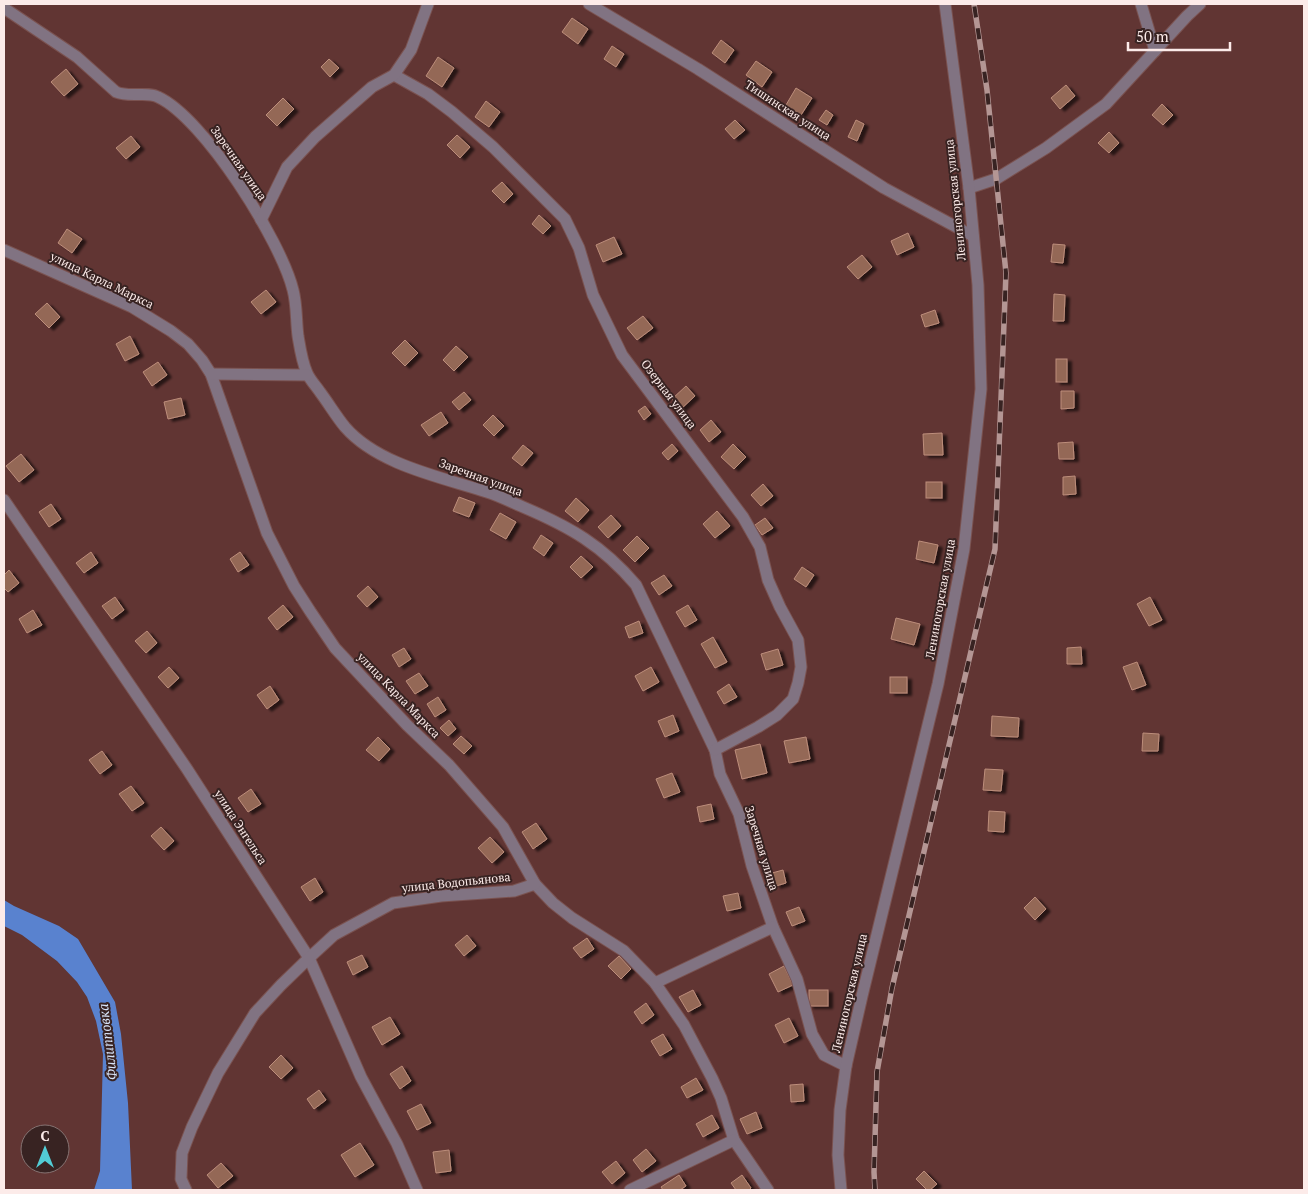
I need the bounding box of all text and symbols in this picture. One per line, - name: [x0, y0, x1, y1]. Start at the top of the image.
- scale bar: [1128, 20, 1230, 52]
- text: 50 m: [1136, 26, 1169, 46]
- street label: Тишинская улица: [742, 77, 834, 143]
- street label: Заречная улица: [208, 123, 270, 203]
- street label: Лениногорская улица: [941, 139, 969, 262]
- street label: улица Карла Маркса: [47, 248, 156, 312]
- street label: Озерная улица: [638, 356, 700, 432]
- street label: Заречная улица: [437, 455, 525, 499]
- street label: Лениногорская улица: [922, 538, 958, 661]
- street label: улица Карла Маркса: [354, 648, 444, 741]
- street label: улица Энгельса: [211, 786, 271, 867]
- street label: Заречная улица: [742, 804, 782, 892]
- street label: улица Водопьянова: [400, 869, 511, 895]
- street label: Лениногорская улица: [828, 932, 870, 1055]
- water label: Филипповка: [93, 1003, 121, 1081]
- north arrow: [20, 1124, 70, 1174]
- text: С: [40, 1126, 50, 1145]

